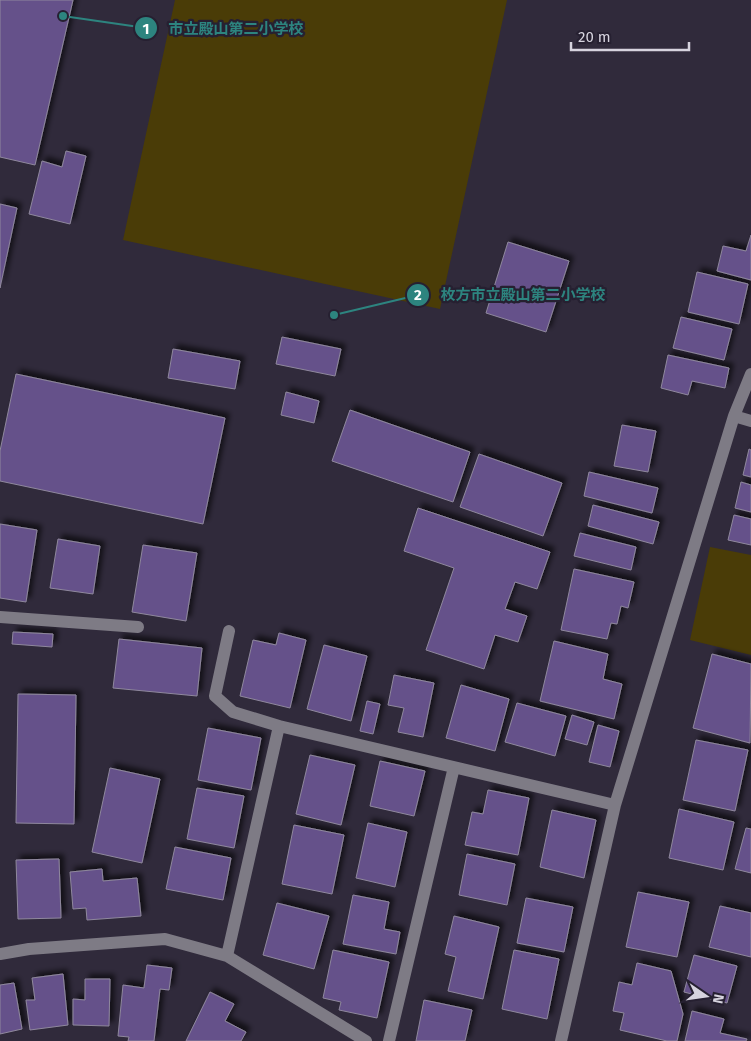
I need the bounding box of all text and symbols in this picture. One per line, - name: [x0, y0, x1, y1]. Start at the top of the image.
- callout: 市立殿山第二小学校: [134, 13, 314, 43]
- text: 1: [143, 20, 149, 38]
- text: 市立殿山第二小学校: [168, 20, 304, 38]
- scale bar: [571, 20, 688, 52]
- text: 20 m: [578, 28, 611, 46]
- callout: 枚方市立殿山第二小学校: [405, 280, 615, 310]
- text: 2: [414, 286, 422, 304]
- text: 枚方市立殿山第二小学校: [440, 286, 606, 304]
- north arrow: [681, 971, 731, 1021]
- text: N: [709, 992, 728, 1005]

